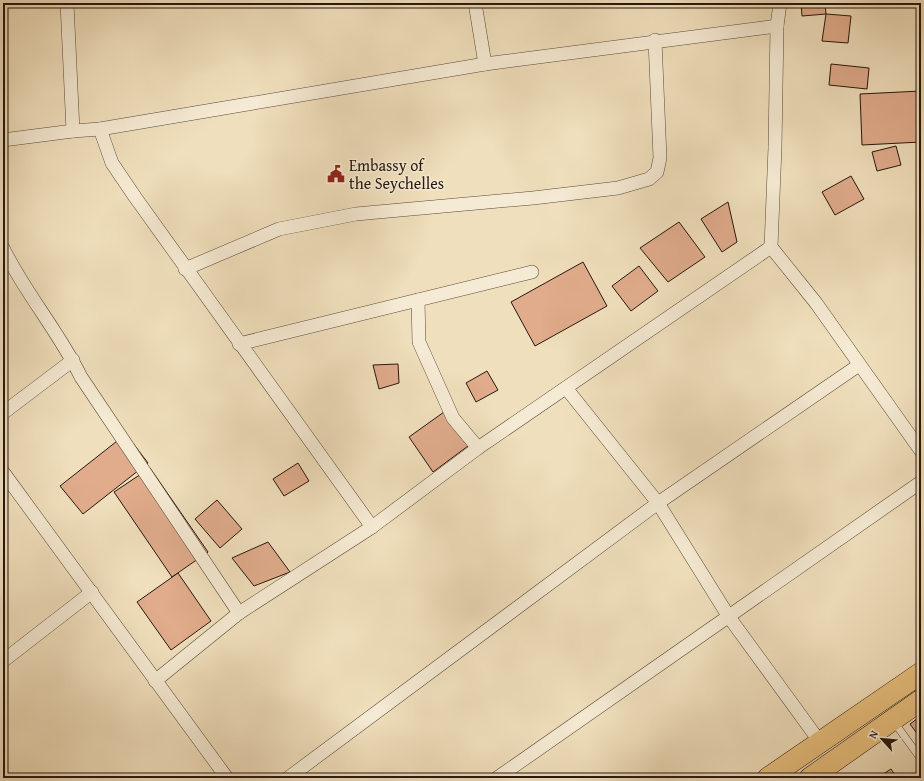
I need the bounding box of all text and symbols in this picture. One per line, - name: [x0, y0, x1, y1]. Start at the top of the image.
- place label: Embassy of the Seychelles: [349, 153, 444, 195]
- public building icon: Embassy of the Seychelles: [326, 164, 346, 184]
- north arrow: [862, 719, 902, 759]
- text: N: [864, 727, 882, 741]

